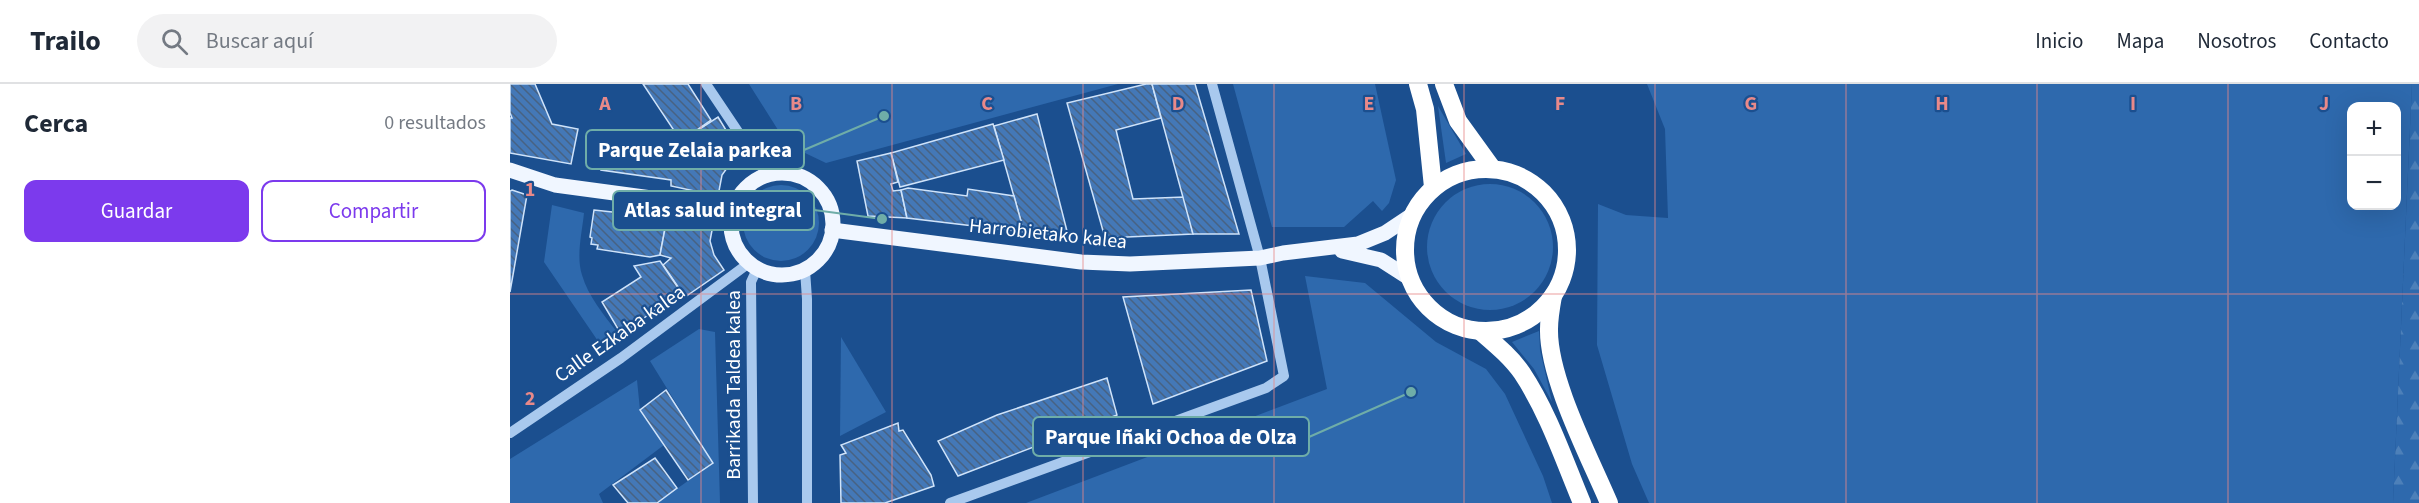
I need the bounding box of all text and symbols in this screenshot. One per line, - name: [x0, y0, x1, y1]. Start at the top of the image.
- search box: [137, 14, 557, 68]
- text: Trailo: [30, 21, 101, 61]
- icon: search: [158, 25, 191, 58]
- text: Buscar aquí: [206, 25, 314, 57]
- text: Inicio: [2035, 26, 2083, 56]
- text: Mapa: [2116, 26, 2164, 56]
- text: Nosotros: [2197, 26, 2276, 56]
- text: Contacto: [2309, 26, 2389, 56]
- text: A: [598, 90, 611, 118]
- text: B: [790, 90, 802, 118]
- text: C: [981, 90, 993, 118]
- text: D: [1172, 90, 1184, 118]
- text: E: [1364, 90, 1374, 118]
- text: F: [1555, 90, 1565, 118]
- text: G: [1745, 90, 1757, 118]
- text: H: [1935, 90, 1949, 118]
- text: I: [2130, 90, 2136, 118]
- text: J: [2319, 90, 2329, 118]
- map controls: [2347, 102, 2401, 210]
- button: +: [2347, 102, 2401, 156]
- text: Cerca: [24, 105, 88, 142]
- text: 0 resultados: [384, 109, 486, 137]
- callout: Parque Zelaia parkea: [586, 130, 804, 169]
- text: Parque Zelaia parkea: [598, 135, 792, 165]
- button: −: [2347, 156, 2401, 210]
- text: 1: [525, 176, 535, 204]
- button: Guardar: [24, 180, 249, 242]
- button: Compartir: [261, 180, 486, 242]
- callout: Atlas salud integral: [613, 191, 814, 230]
- text: Atlas salud integral: [624, 195, 802, 225]
- street label: Harrobietako kalea: [968, 212, 1128, 256]
- street label: Calle Ezkaba kalea: [549, 278, 691, 390]
- street label: Barrikada Taldea kalea: [720, 290, 748, 480]
- text: 2: [525, 385, 535, 413]
- callout: Parque Iñaki Ochoa de Olza: [1033, 417, 1309, 456]
- text: Parque Iñaki Ochoa de Olza: [1045, 422, 1297, 452]

